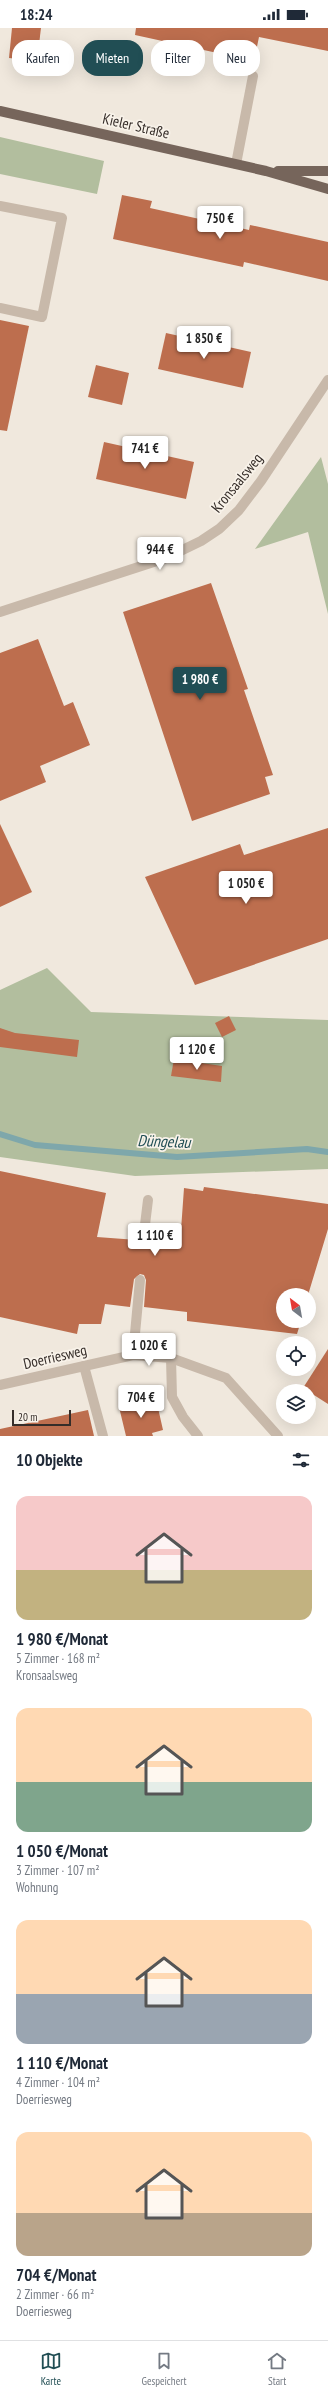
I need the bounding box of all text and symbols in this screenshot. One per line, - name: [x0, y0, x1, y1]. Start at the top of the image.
- text: 18:24: [20, 5, 52, 24]
- chip: Kaufen: [12, 40, 74, 76]
- chip: Mieten: [82, 40, 143, 76]
- chip: Filter: [151, 40, 205, 76]
- chip: Neu: [213, 40, 260, 76]
- street label: Kieler Straße: [101, 109, 171, 142]
- pin: 750 €: [192, 206, 248, 240]
- text: 750 €: [206, 210, 234, 227]
- pin: 1 850 €: [167, 326, 241, 360]
- text: 1 850 €: [186, 330, 222, 347]
- pin: 741 €: [117, 436, 173, 470]
- text: 741 €: [131, 440, 159, 457]
- street label: Kronsaalsweg: [207, 449, 266, 516]
- pin: 944 €: [132, 537, 188, 571]
- text: 944 €: [146, 541, 174, 558]
- pin: 1 980 €: [163, 667, 237, 701]
- text: 1 980 €: [182, 671, 218, 688]
- pin: 1 050 €: [209, 871, 283, 905]
- text: 1 050 €: [228, 875, 264, 892]
- pin: 1 120 €: [160, 1037, 234, 1071]
- text: 1 120 €: [179, 1041, 215, 1058]
- water label: Düngelau: [137, 1130, 192, 1152]
- pin: 1 110 €: [118, 1223, 192, 1257]
- text: 1 110 €: [137, 1227, 173, 1244]
- north arrow: [276, 1288, 316, 1328]
- map controls: [276, 1288, 316, 1424]
- pin: 1 020 €: [112, 1333, 186, 1367]
- button: locate: [276, 1336, 316, 1376]
- text: 1 020 €: [131, 1337, 167, 1354]
- street label: Doerriesweg: [21, 1340, 88, 1373]
- button: layers: [276, 1384, 316, 1424]
- pin: 704 €: [113, 1385, 169, 1419]
- text: 704 €: [127, 1389, 155, 1406]
- scale bar: [12, 1408, 71, 1427]
- text: 20 m: [18, 1410, 37, 1424]
- text: 10 Objekte: [16, 1449, 83, 1471]
- icon: filters: [290, 1449, 312, 1471]
- icon: home: [128, 1522, 200, 1594]
- text: 1 980 €/Monat: [16, 1628, 108, 1650]
- text: 5 Zimmer · 168 m²: [16, 1650, 100, 1667]
- text: Kronsaalsweg: [16, 1667, 78, 1684]
- icon: home: [128, 1734, 200, 1806]
- text: 1 050 €/Monat: [16, 1840, 108, 1862]
- text: 3 Zimmer · 107 m²: [16, 1862, 100, 1879]
- text: Wohnung: [16, 1879, 58, 1896]
- icon: home: [128, 1946, 200, 2018]
- text: 1 110 €/Monat: [16, 2052, 108, 2074]
- text: 4 Zimmer · 104 m²: [16, 2074, 100, 2091]
- text: Doerriesweg: [16, 2091, 72, 2108]
- icon: home: [128, 2158, 200, 2230]
- text: 704 €/Monat: [16, 2264, 96, 2286]
- text: 2 Zimmer · 66 m²: [16, 2286, 94, 2303]
- text: Doerriesweg: [16, 2303, 72, 2320]
- tab: Karte: [40, 2350, 62, 2388]
- tab: Gespeichert: [141, 2350, 186, 2388]
- tab: Start: [266, 2350, 288, 2388]

